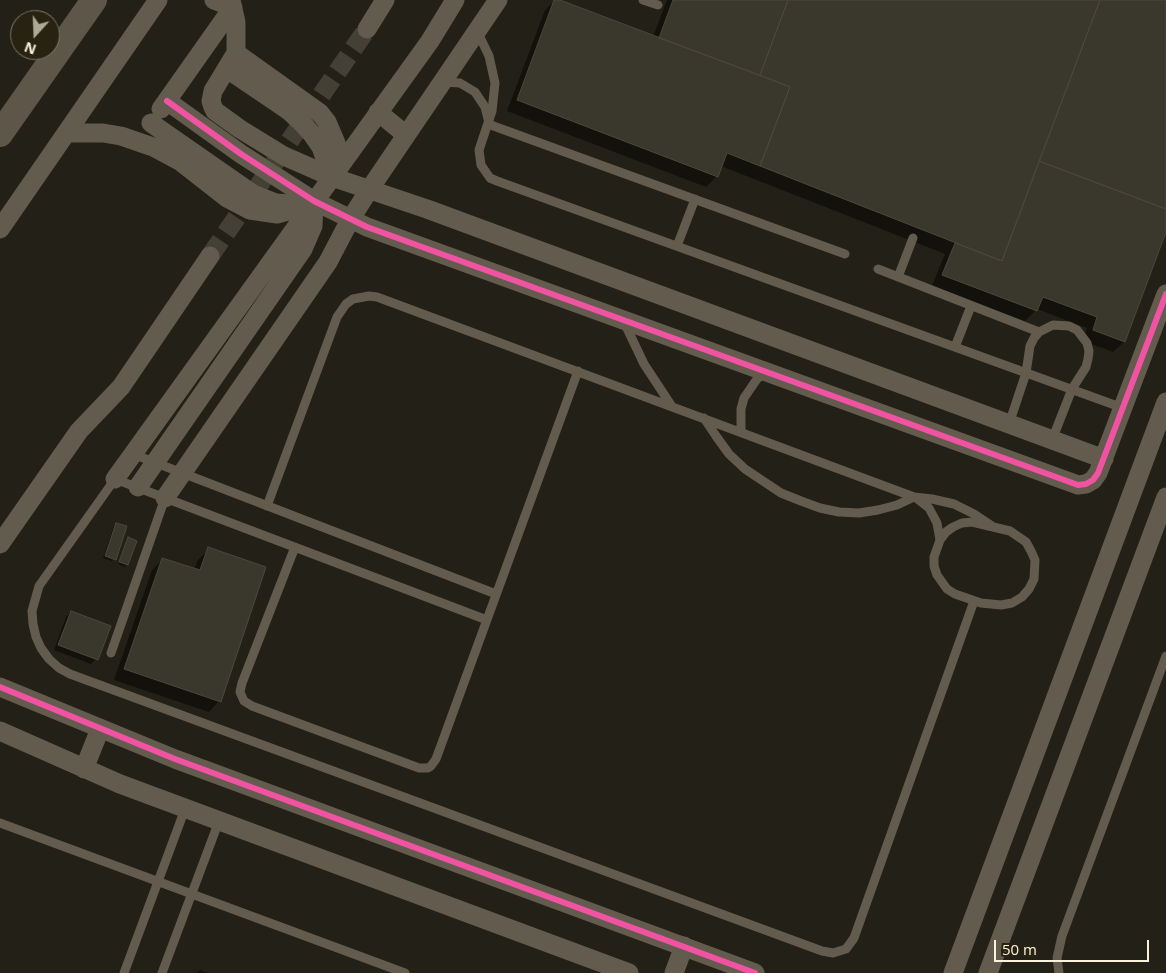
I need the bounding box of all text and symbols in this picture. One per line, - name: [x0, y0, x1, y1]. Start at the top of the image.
- north arrow: [10, 10, 60, 60]
- text: N: [21, 38, 39, 60]
- scale bar: [996, 930, 1151, 962]
- text: 50 m: [1002, 939, 1037, 959]

